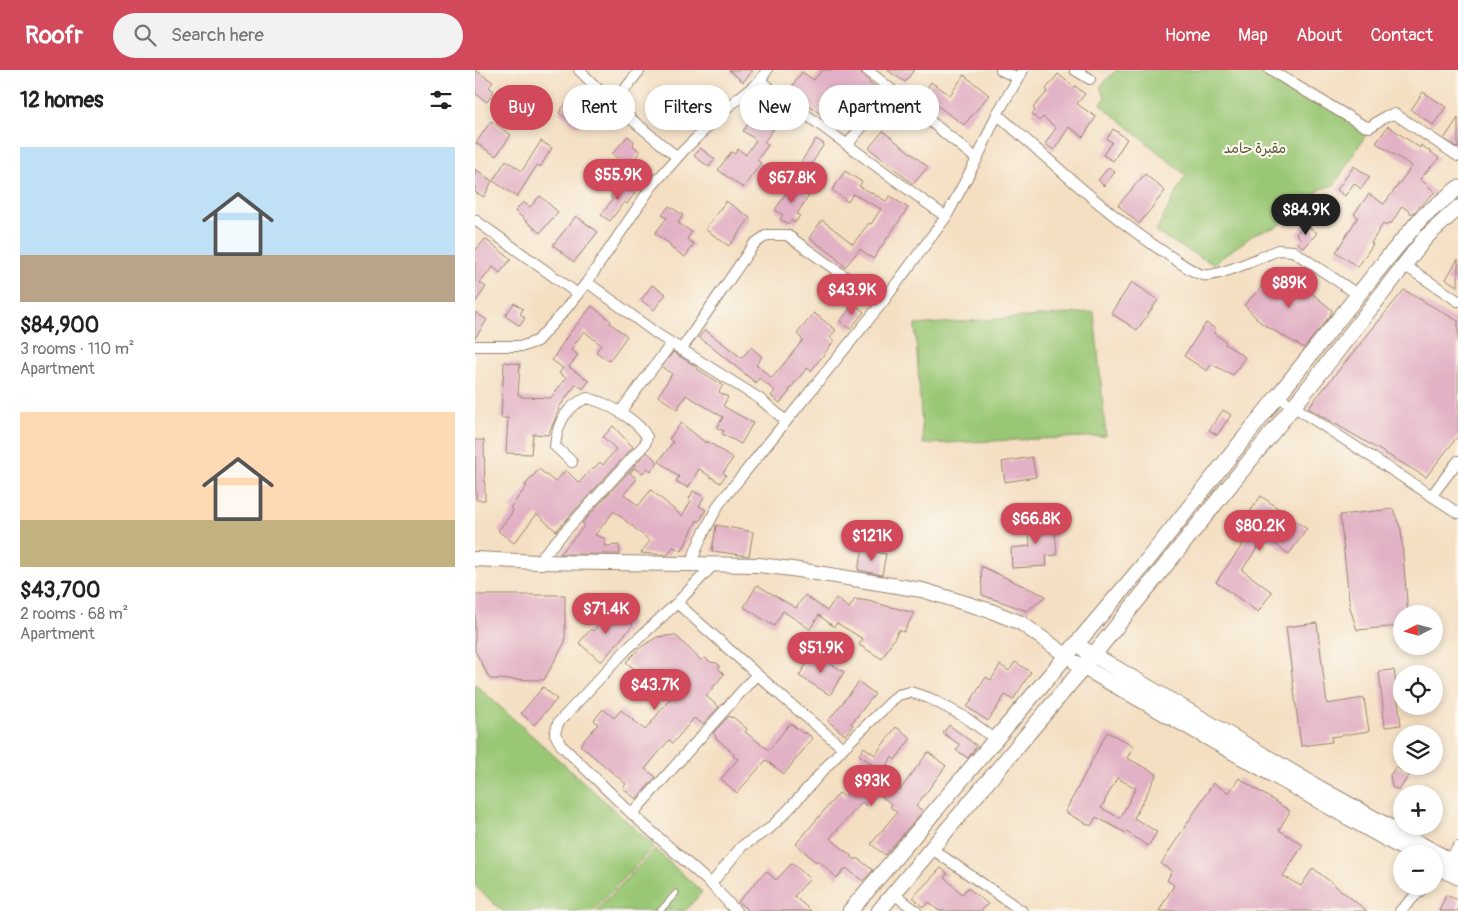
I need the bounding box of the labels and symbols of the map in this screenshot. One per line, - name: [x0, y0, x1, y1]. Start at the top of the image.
- park label: مقبرة حامد: [1224, 140, 1286, 157]
- pin: $55.9K: [577, 158, 659, 201]
- pin: $67.8K: [751, 162, 833, 204]
- pin: $84.9K: [1265, 194, 1347, 236]
- pin: $89K: [1259, 266, 1319, 309]
- pin: $43.9K: [811, 274, 893, 316]
- pin: $66.8K: [995, 502, 1077, 545]
- pin: $80.2K: [1219, 510, 1301, 552]
- pin: $121K: [837, 520, 907, 562]
- pin: $71.4K: [565, 592, 647, 635]
- north arrow: [1393, 605, 1443, 655]
- pin: $51.9K: [780, 632, 862, 674]
- pin: $43.7K: [614, 668, 696, 711]
- pin: $93K: [842, 764, 902, 807]

